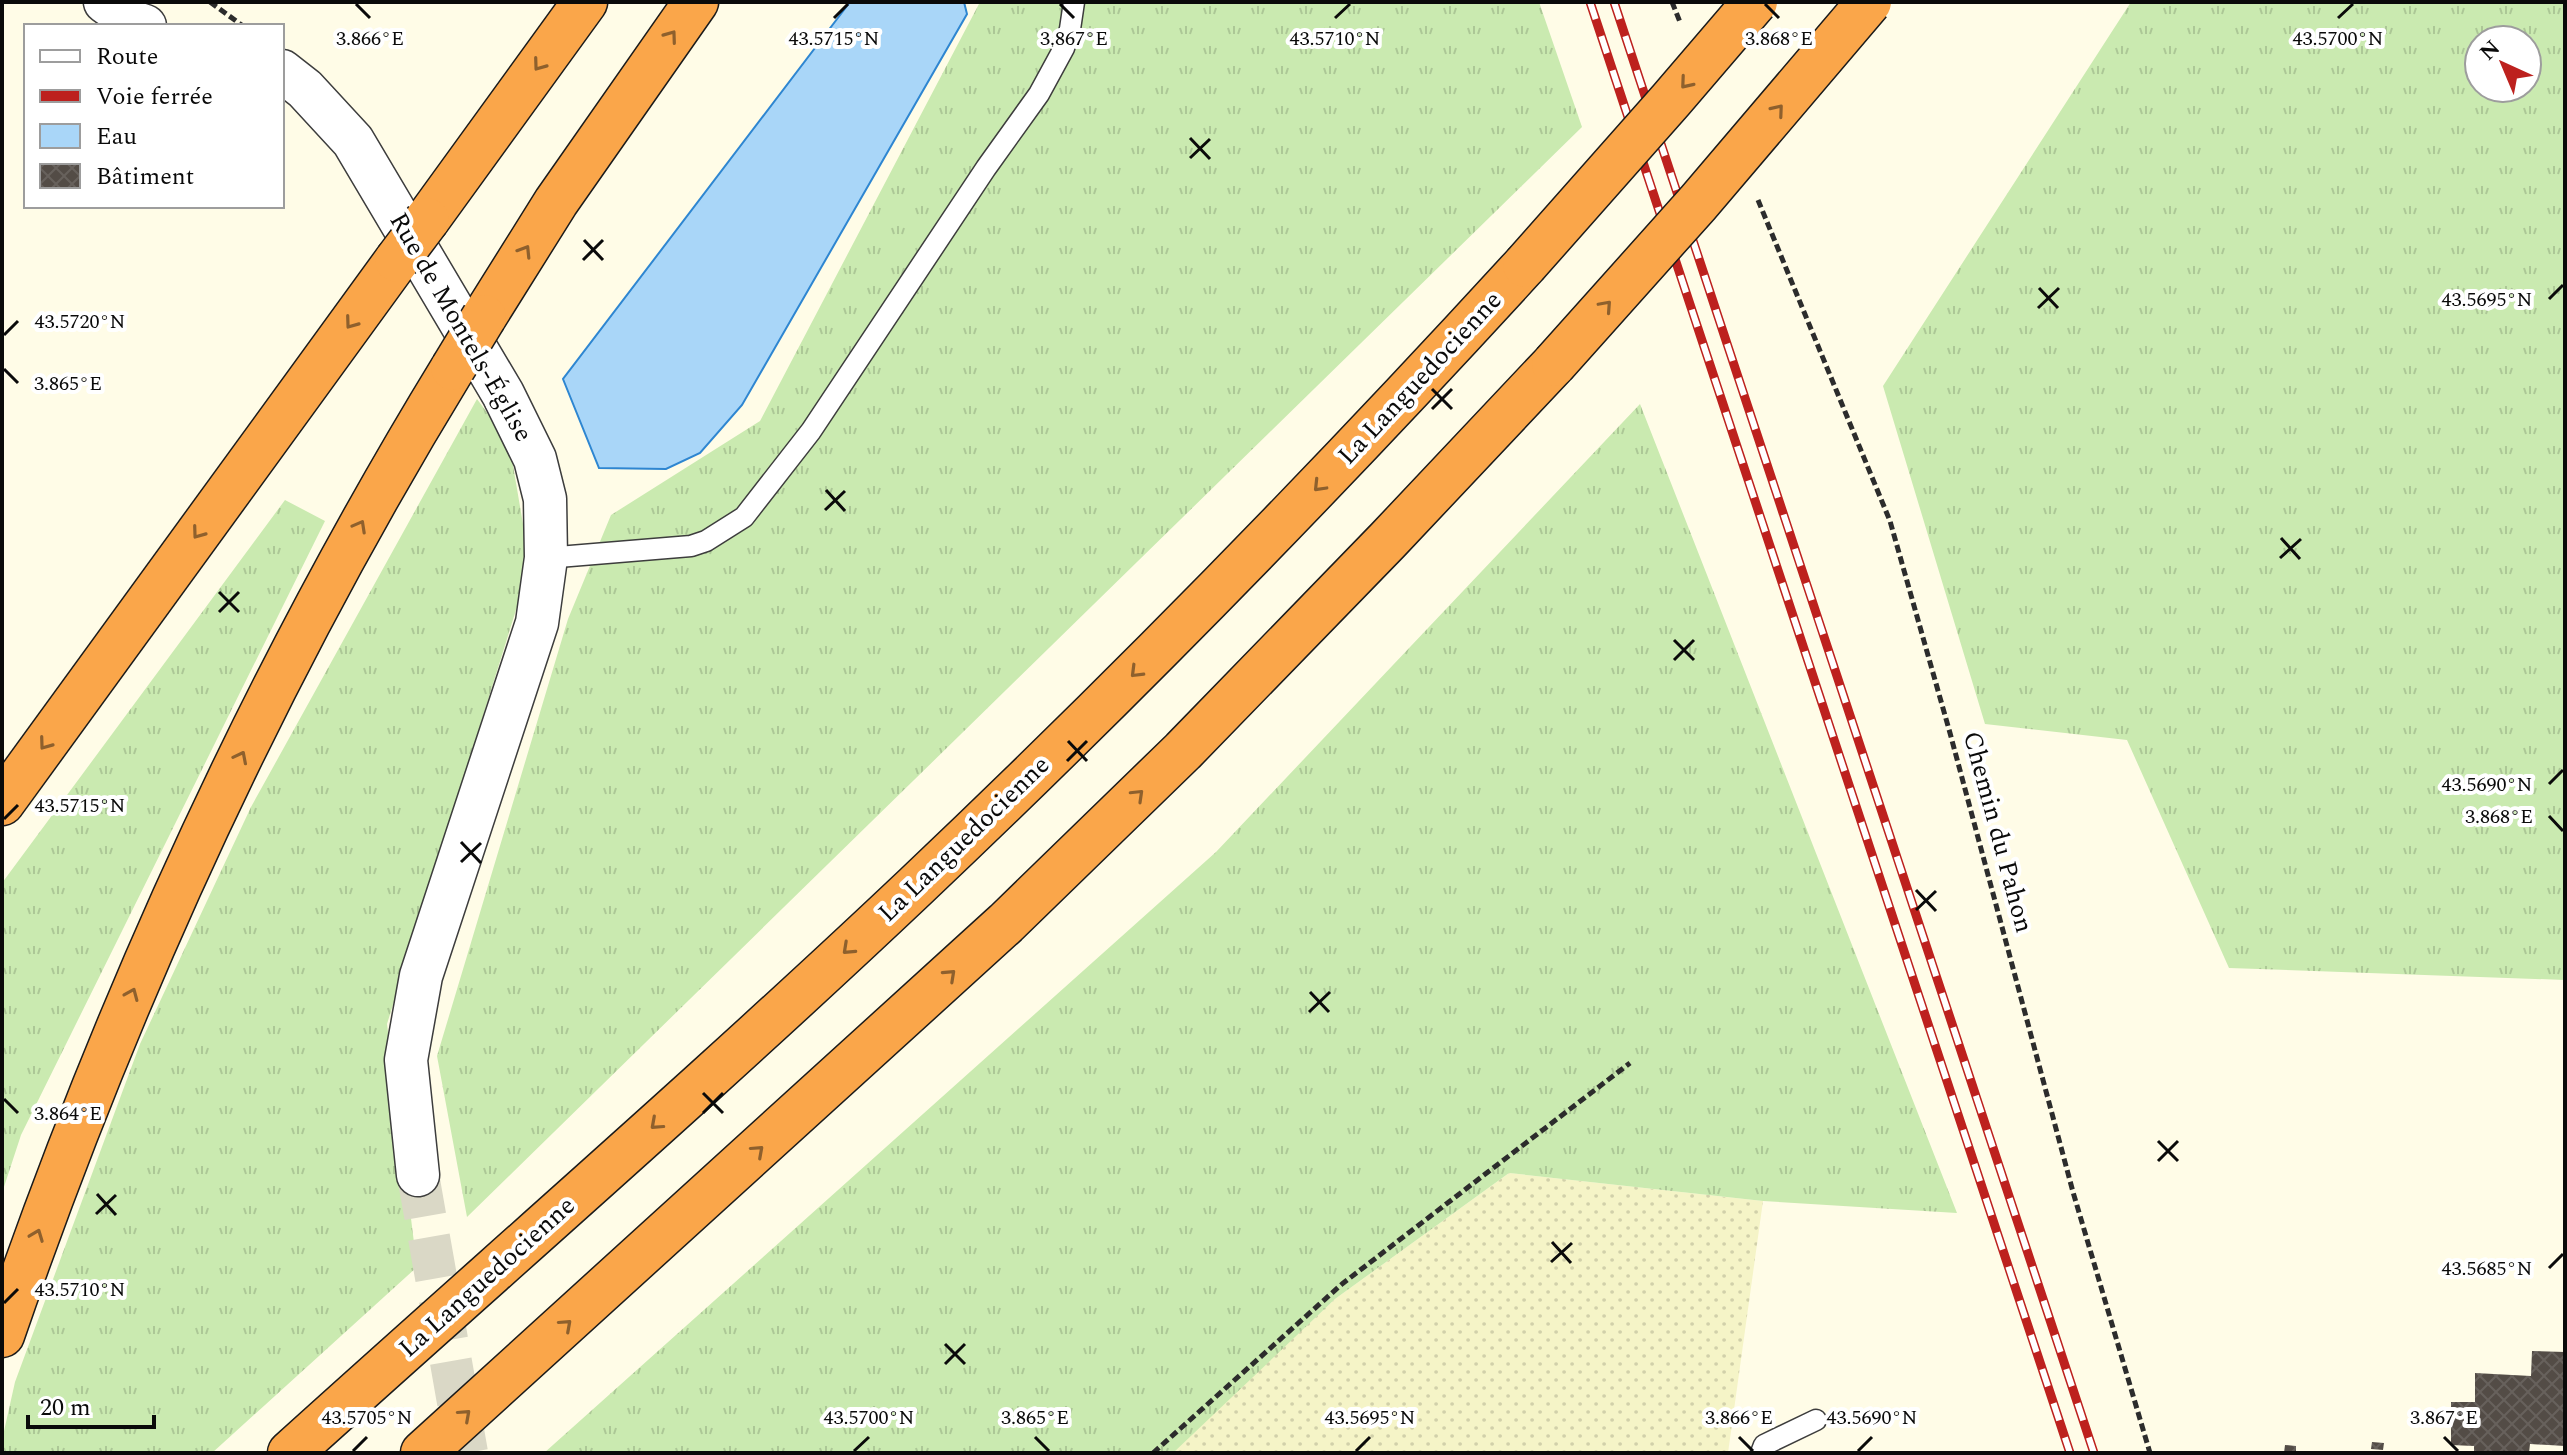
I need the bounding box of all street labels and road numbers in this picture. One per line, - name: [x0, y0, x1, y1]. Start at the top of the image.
- street label: Rue de Montels-Église: [379, 205, 543, 449]
- street label: La Languedocienne: [1328, 282, 1512, 474]
- street label: Chemin du Pahon: [1952, 727, 2044, 937]
- street label: La Languedocienne: [869, 746, 1059, 932]
- street label: La Languedocienne: [390, 1187, 584, 1367]

